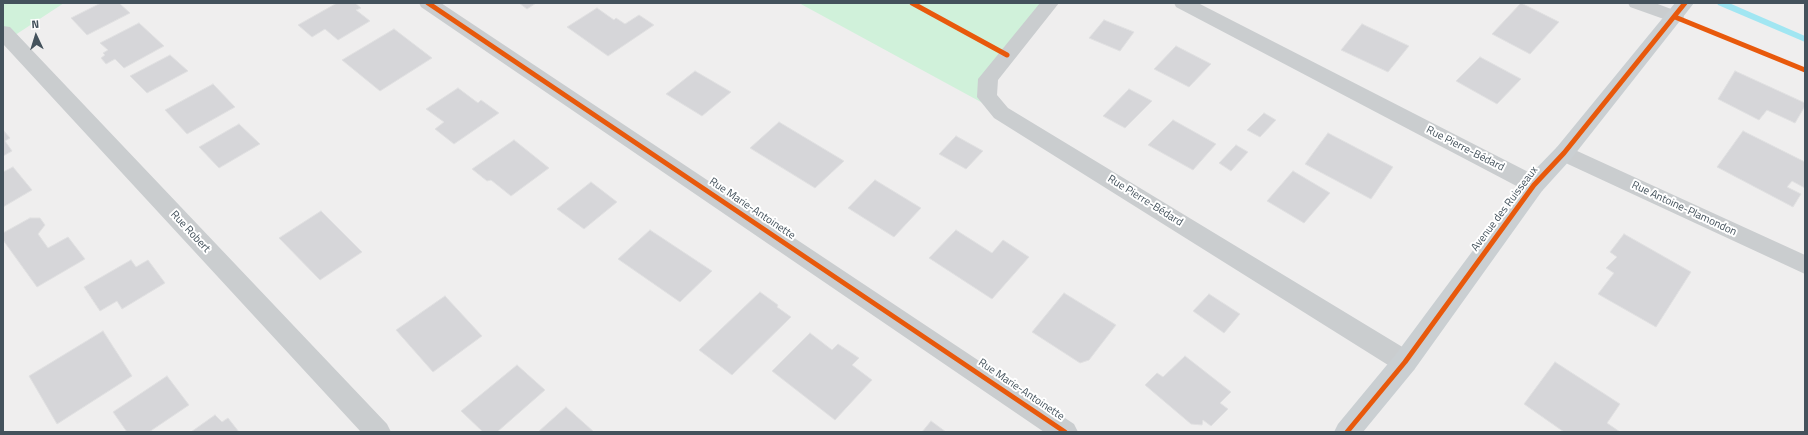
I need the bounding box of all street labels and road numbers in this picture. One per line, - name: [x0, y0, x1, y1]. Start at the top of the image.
- street label: Rue Pierre-Bédard: [1424, 124, 1506, 174]
- street label: Avenue des Ruisseaux: [1469, 164, 1541, 254]
- street label: Rue Pierre-Bédard: [1105, 173, 1185, 229]
- street label: Rue Marie-Antoinette: [706, 175, 798, 243]
- street label: Rue Antoine-Plamondon: [1629, 179, 1739, 239]
- street label: Rue Robert: [167, 208, 213, 256]
- street label: Rue Marie-Antoinette: [975, 356, 1067, 424]

